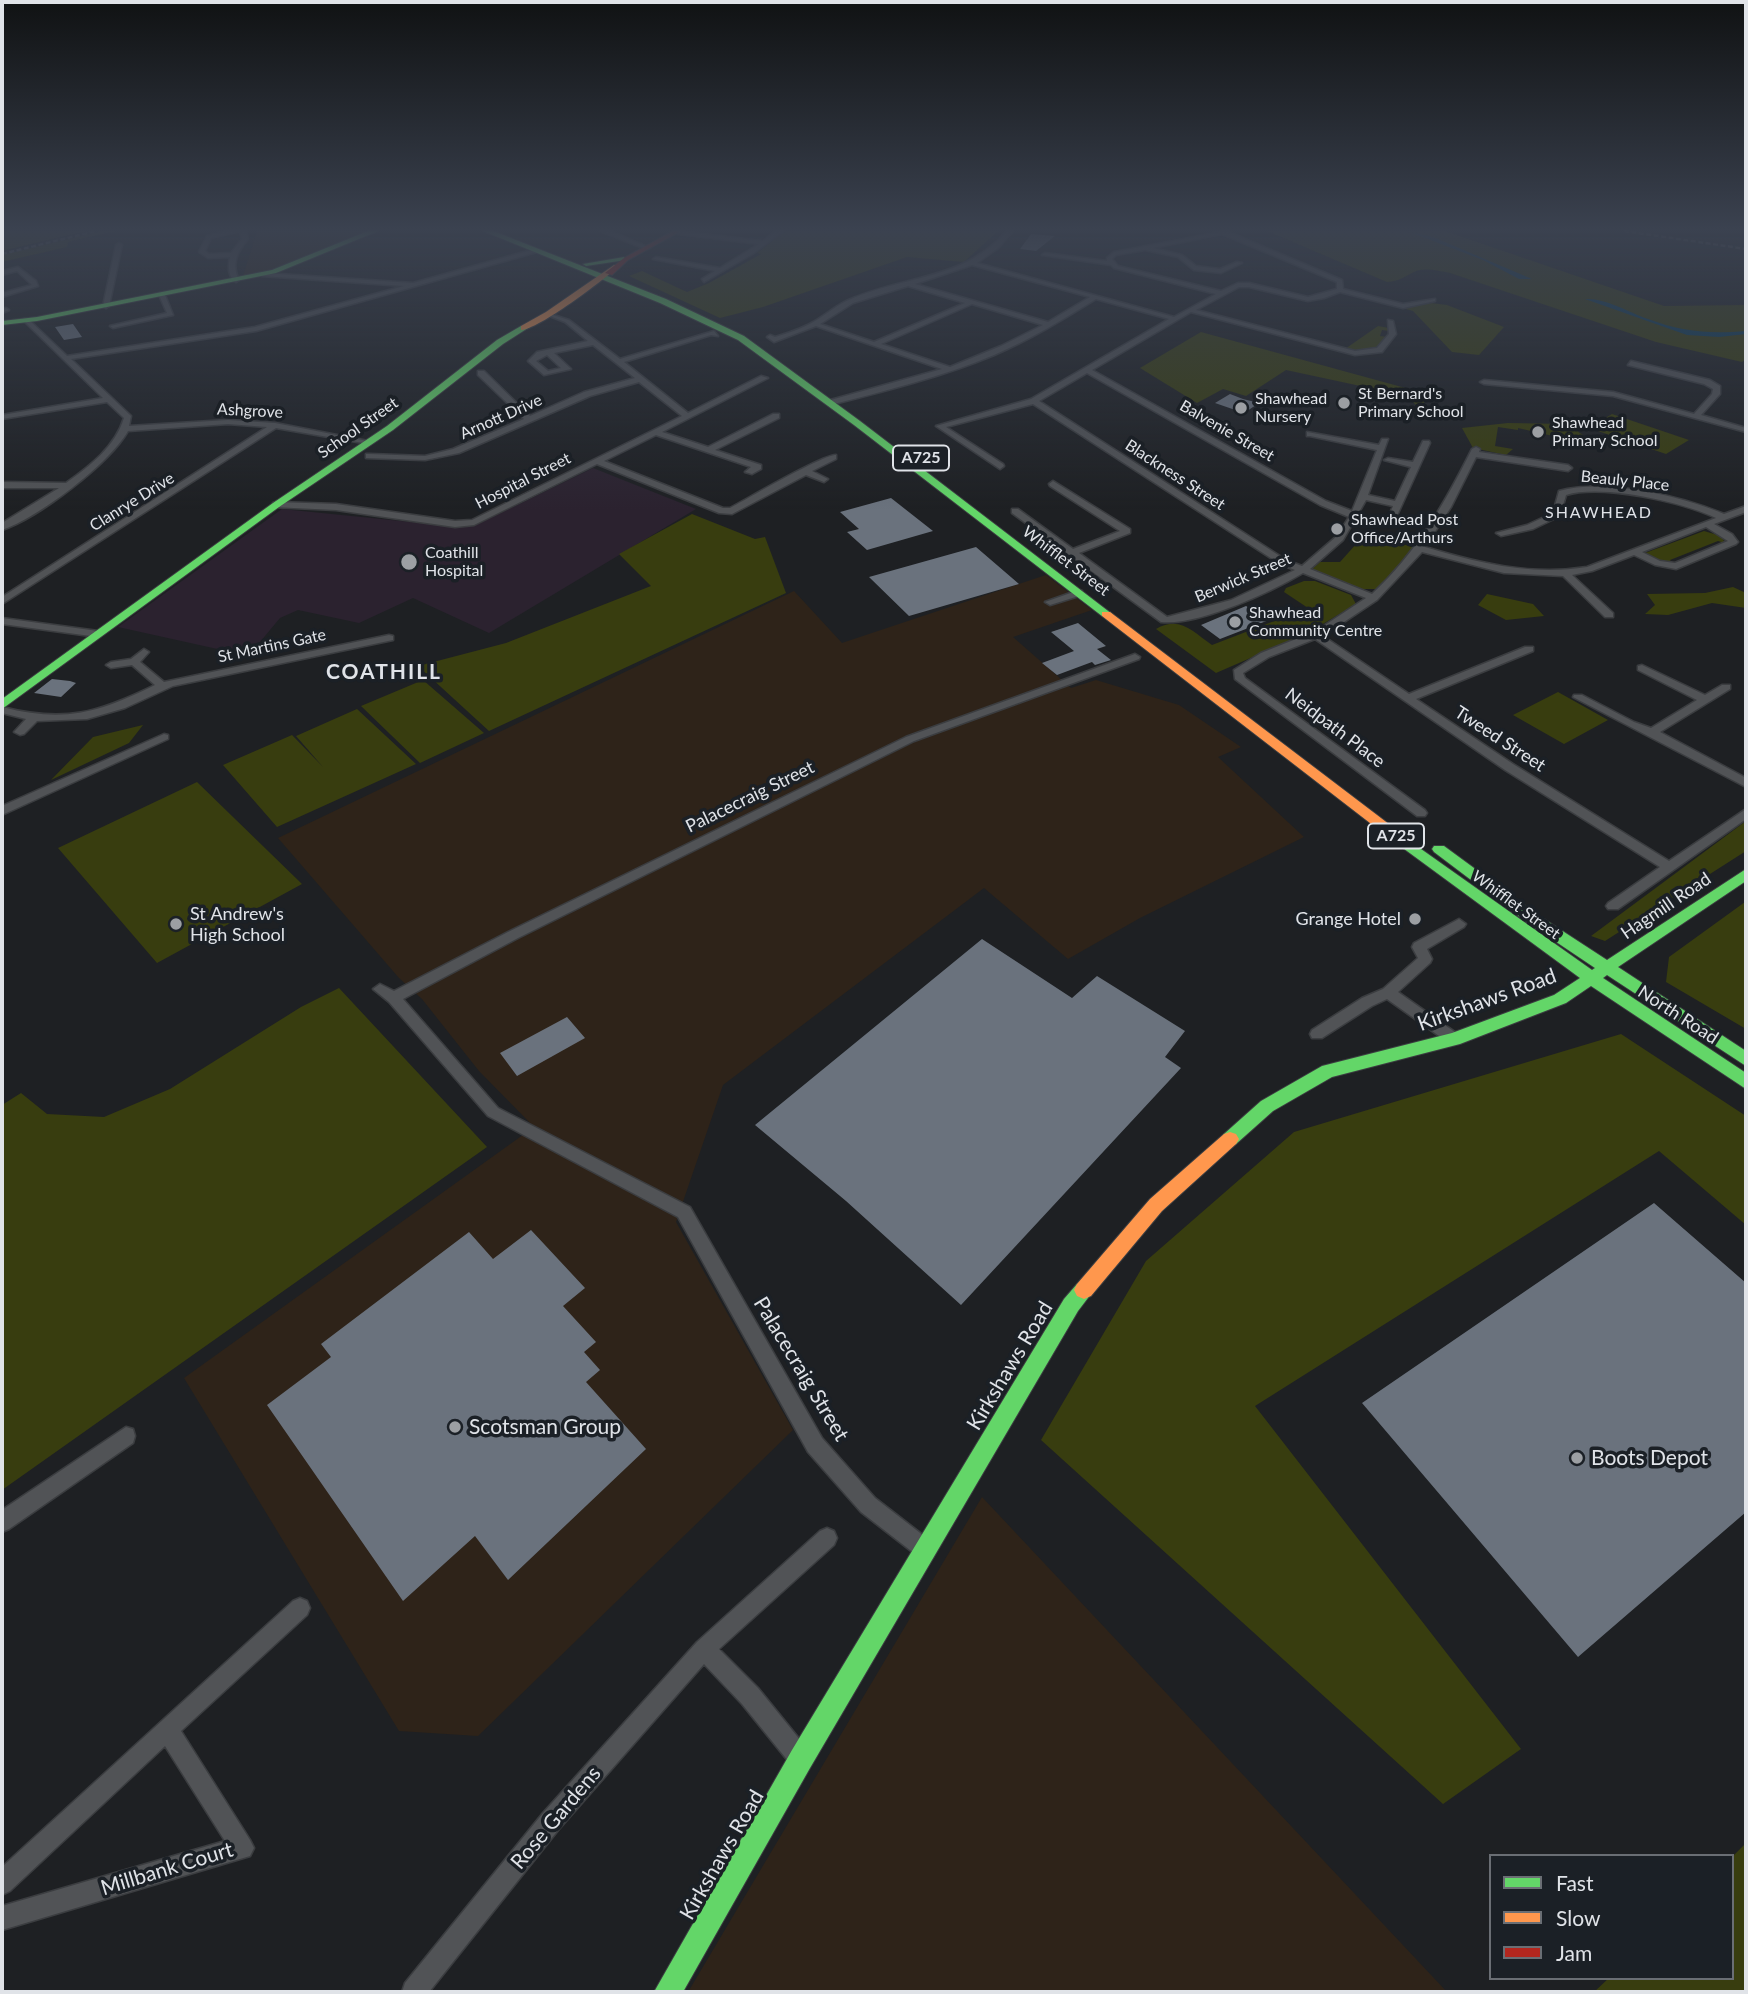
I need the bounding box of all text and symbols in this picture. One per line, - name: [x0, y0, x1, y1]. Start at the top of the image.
- place label: St Bernard's Primary School: [1358, 384, 1464, 422]
- place label: Shawhead Nursery: [1255, 389, 1327, 427]
- street label: Arnott Drive: [457, 390, 545, 444]
- street label: School Street: [314, 393, 402, 463]
- marker: St Bernard's Primary School: [1336, 395, 1352, 411]
- street label: Balvenie Street: [1176, 396, 1278, 466]
- street label: Ashgrove: [217, 400, 283, 422]
- marker: Shawhead Nursery: [1233, 400, 1249, 416]
- place label: Shawhead Primary School: [1552, 413, 1658, 451]
- marker: Shawhead Primary School: [1530, 424, 1546, 440]
- street label: Blackness Street: [1121, 436, 1229, 514]
- road number: A725: [893, 446, 949, 471]
- street label: Hospital Street: [472, 449, 574, 513]
- street label: Beauly Place: [1580, 467, 1670, 495]
- street label: Clanrye Drive: [86, 468, 178, 536]
- district label: SHAWHEAD: [1546, 503, 1652, 523]
- place label: Shawhead Post Office/Arthurs: [1351, 510, 1458, 548]
- marker: Shawhead Post Office/Arthurs: [1329, 521, 1345, 537]
- street label: Whifflet Street: [1019, 522, 1113, 600]
- place label: Coathill Hospital: [425, 543, 483, 581]
- street label: Berwick Street: [1192, 549, 1294, 607]
- marker: Coathill Hospital: [399, 552, 419, 572]
- place label: Shawhead Community Centre: [1249, 603, 1382, 641]
- marker: Shawhead Community Centre: [1227, 614, 1243, 630]
- street label: St Martins Gate: [216, 625, 328, 667]
- district label: COATHILL: [327, 659, 441, 685]
- street label: Neidpath Place: [1281, 683, 1389, 773]
- street label: Tweed Street: [1450, 702, 1550, 776]
- street label: Palacecraig Street: [682, 757, 818, 837]
- road number: A725: [1368, 824, 1424, 848]
- street label: Whifflet Street: [1468, 867, 1564, 943]
- street label: Hagmill Road: [1617, 868, 1715, 944]
- place label: St Andrew's High School: [190, 903, 285, 946]
- place label: Grange Hotel: [1296, 908, 1401, 930]
- marker: Grange Hotel: [1407, 911, 1423, 927]
- marker: St Andrew's High School: [168, 916, 184, 932]
- street label: Kirkshaws Road: [1414, 963, 1560, 1037]
- street label: North Road: [1634, 981, 1722, 1049]
- street label: Palacecraig Street: [748, 1292, 854, 1446]
- street label: Kirkshaws Road: [962, 1297, 1058, 1435]
- place label: Scotsman Group: [469, 1414, 621, 1440]
- marker: Scotsman Group: [447, 1419, 463, 1435]
- place label: Boots Depot: [1591, 1445, 1708, 1471]
- marker: Boots Depot: [1569, 1450, 1585, 1466]
- street label: Rose Gardens: [506, 1761, 606, 1875]
- street label: Kirkshaws Road: [675, 1786, 769, 1924]
- street label: Millbank Court: [98, 1837, 236, 1901]
- legend: [1489, 1854, 1734, 1980]
- text: Fast: [1556, 1870, 1593, 1895]
- text: Slow: [1556, 1905, 1600, 1930]
- text: Jam: [1556, 1940, 1592, 1965]

